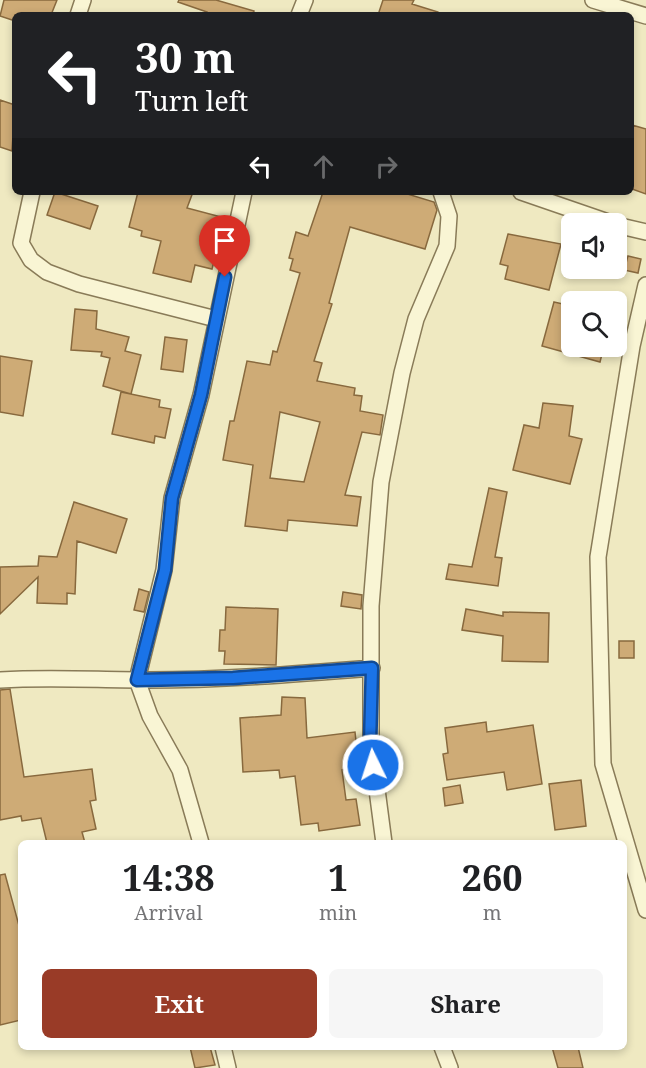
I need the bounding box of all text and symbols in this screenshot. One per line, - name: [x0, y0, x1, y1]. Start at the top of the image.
- text: 30 m: [135, 28, 235, 85]
- icon: left: [36, 36, 114, 114]
- text: Turn left: [135, 82, 248, 119]
- icon: left: [244, 150, 277, 183]
- icon: ahead: [307, 150, 340, 183]
- icon: right: [370, 150, 403, 183]
- map controls: [561, 213, 627, 357]
- button: sound: [561, 213, 627, 279]
- pin: [199, 215, 250, 277]
- icon: arrive: [208, 224, 241, 257]
- button: search: [561, 291, 627, 357]
- position arrow: [341, 733, 405, 797]
- text: 14:38: [122, 853, 215, 902]
- text: 1: [328, 853, 348, 902]
- text: 260: [462, 853, 523, 902]
- text: Arrival: [134, 899, 203, 926]
- text: min: [319, 899, 357, 926]
- text: m: [483, 899, 502, 926]
- button: Exit: [42, 969, 317, 1038]
- button: Share: [329, 969, 603, 1038]

